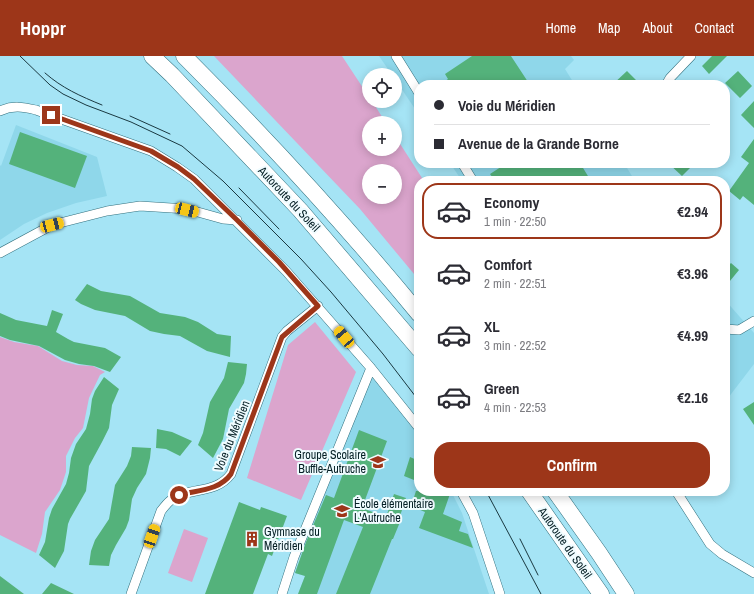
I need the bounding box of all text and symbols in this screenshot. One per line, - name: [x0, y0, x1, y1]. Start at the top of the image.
- text: Hoppr: [20, 15, 66, 41]
- text: Home: [545, 19, 576, 37]
- text: Map: [598, 19, 620, 37]
- text: About: [642, 19, 672, 37]
- text: Contact: [694, 19, 734, 37]
- map controls: [362, 68, 402, 204]
- button: locate: [362, 68, 402, 108]
- text: Voie du Méridien: [458, 95, 556, 116]
- route end: [42, 106, 60, 124]
- button: +: [362, 116, 402, 156]
- text: Avenue de la Grande Borne: [458, 133, 619, 154]
- street label: Autoroute du Soleil: [254, 162, 323, 235]
- button: −: [362, 164, 402, 204]
- text: Economy: [484, 192, 539, 213]
- icon: car: [436, 193, 472, 229]
- car: [174, 201, 200, 219]
- text: €2.94: [677, 201, 708, 222]
- text: 1 min · 22:50: [484, 213, 546, 230]
- car: [39, 216, 65, 234]
- text: Comfort: [484, 254, 532, 275]
- icon: car: [436, 255, 472, 291]
- text: €3.96: [677, 263, 708, 284]
- text: 2 min · 22:51: [484, 275, 546, 292]
- text: XL: [484, 316, 500, 337]
- icon: car: [436, 317, 472, 353]
- car: [332, 324, 356, 350]
- text: €4.99: [677, 325, 708, 346]
- text: 3 min · 22:52: [484, 337, 546, 354]
- text: Green: [484, 378, 520, 399]
- icon: car: [436, 379, 472, 415]
- text: €2.16: [677, 387, 708, 408]
- street label: Voie du Méridien: [211, 398, 253, 474]
- text: 4 min · 22:53: [484, 399, 546, 416]
- button: Confirm: [434, 442, 710, 488]
- place label: Groupe Scolaire Buffle-Autruche: [294, 447, 366, 477]
- school or university icon: Groupe Scolaire Buffle-Autruche: [369, 453, 387, 471]
- route start: [170, 486, 188, 504]
- place label: École élémentaire L'Autruche: [354, 496, 433, 526]
- school or university icon: École élémentaire L'Autruche: [333, 502, 351, 520]
- street label: Autoroute du Soleil: [534, 503, 596, 582]
- car: [142, 523, 162, 549]
- place label: Gymnase du Méridien: [264, 524, 320, 554]
- building icon: Gymnase du Méridien: [243, 530, 261, 548]

